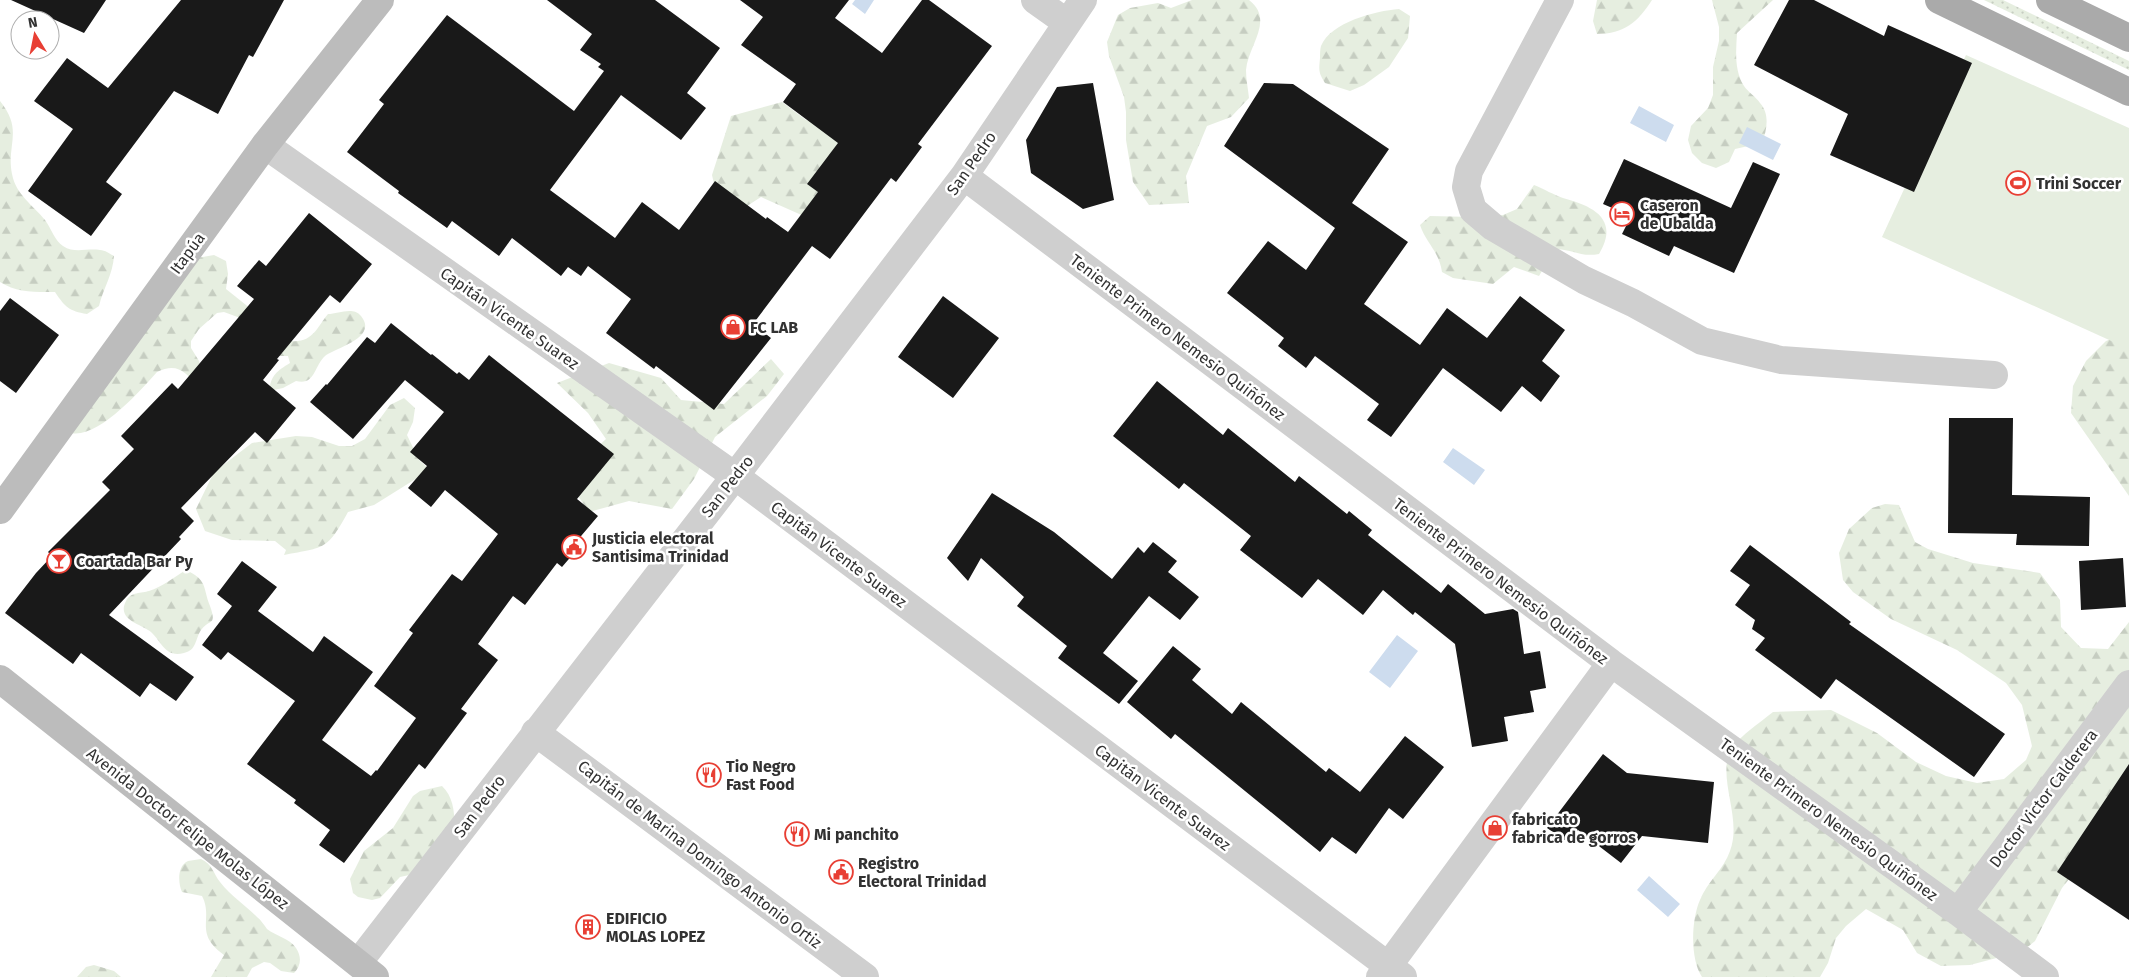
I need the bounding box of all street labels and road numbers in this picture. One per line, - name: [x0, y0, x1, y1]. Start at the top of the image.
- street label: San Pedro: [943, 128, 1000, 199]
- street label: Itapúa: [166, 229, 209, 278]
- street label: Teniente Primero Nemesio Quiñónez: [1066, 250, 1289, 424]
- street label: Capitán Vicente Suarez: [437, 263, 583, 373]
- street label: San Pedro: [697, 452, 757, 521]
- street label: Teniente Primero Nemesio Quiñónez: [1389, 494, 1612, 668]
- street label: Capitán Vicente Suarez: [767, 497, 910, 612]
- street label: Doctor Victor Calderera: [1985, 726, 2102, 871]
- street label: Teniente Primero Nemesio Quiñónez: [1716, 734, 1941, 905]
- street label: Capitán Vicente Suarez: [1091, 740, 1234, 855]
- street label: Avenida Doctor Felipe Molas López: [83, 744, 292, 913]
- street label: Capitán de Marina Domingo Antonio Ortiz: [574, 756, 825, 952]
- street label: San Pedro: [450, 771, 509, 841]

